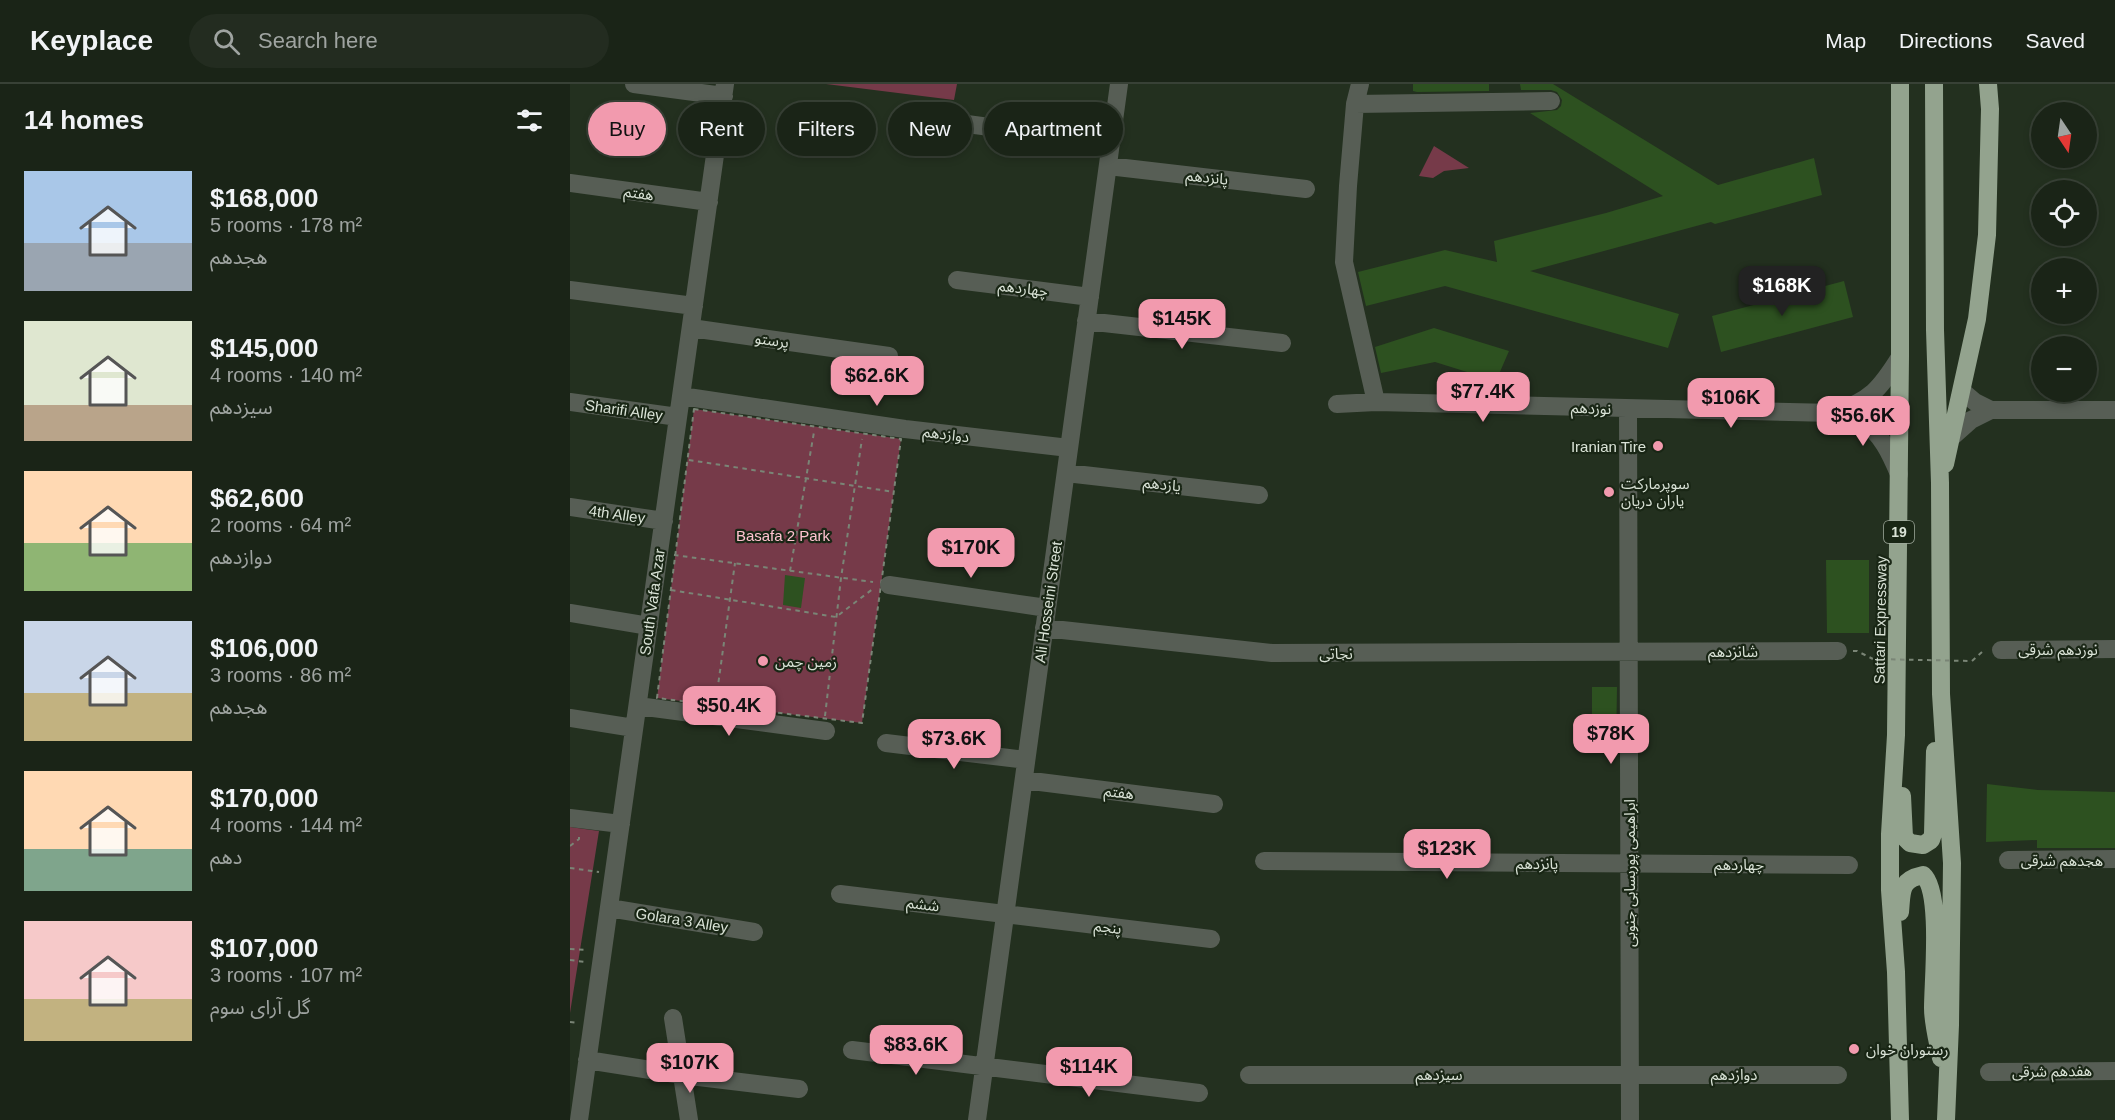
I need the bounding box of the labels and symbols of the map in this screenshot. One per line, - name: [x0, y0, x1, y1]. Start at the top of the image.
- north arrow: [2031, 102, 2097, 168]
- street label: پانزدهم: [1185, 166, 1229, 191]
- street label: هفتم: [623, 182, 655, 206]
- pin: $168K: [1740, 266, 1824, 317]
- street label: چهاردهم: [997, 277, 1049, 302]
- pin: $145K: [1140, 299, 1224, 350]
- street label: پرستو: [753, 329, 790, 353]
- pin: $62.6K: [828, 356, 926, 407]
- pin: $77.4K: [1434, 372, 1532, 423]
- pin: $106K: [1689, 378, 1773, 429]
- street label: Sharifi Alley: [584, 396, 664, 424]
- pin: $56.6K: [1814, 396, 1912, 447]
- street label: نوزدهم: [1570, 399, 1611, 420]
- street label: دوازدهم: [921, 423, 970, 448]
- place label: Iranian Tire: [1571, 438, 1646, 455]
- marker: Iranian Tire: [1651, 439, 1665, 453]
- street label: یازدهم: [1142, 474, 1182, 497]
- place label: سوپرمارکت یاران دریان: [1621, 475, 1690, 510]
- marker: سوپرمارکت یاران دریان: [1602, 485, 1616, 499]
- street label: 4th Alley: [588, 502, 647, 526]
- road number: 19: [1884, 521, 1914, 543]
- park label: Basafa 2 Park: [736, 527, 831, 544]
- pin: $170K: [929, 528, 1013, 579]
- street label: Ali Hosseini Street: [1031, 539, 1065, 664]
- street label: South Vafa Azar: [636, 548, 668, 656]
- street label: Sattari Expressway: [1870, 555, 1890, 684]
- street label: نوزدهم شرقی: [2018, 641, 2098, 661]
- street label: شانزدهم: [1708, 643, 1758, 663]
- street label: نجاتی: [1319, 645, 1353, 663]
- place label: زمین چمن: [775, 653, 837, 672]
- marker: زمین چمن: [756, 654, 770, 668]
- pin: $50.4K: [680, 686, 778, 737]
- pin: $78K: [1575, 714, 1647, 765]
- pin: $73.6K: [905, 719, 1003, 770]
- street label: هفتم: [1103, 782, 1135, 805]
- street label: ابراهیمی پوربسابی جنوبی: [1621, 799, 1640, 947]
- pin: $123K: [1405, 829, 1489, 880]
- street label: هجدهم شرقی: [2021, 852, 2103, 872]
- street label: پانزدهم: [1516, 855, 1558, 875]
- street label: چهاردهم: [1714, 856, 1764, 876]
- street label: ششم: [905, 894, 941, 917]
- street label: Golara 3 Alley: [635, 904, 730, 936]
- street label: پنجم: [1093, 917, 1123, 940]
- pin: $83.6K: [867, 1025, 965, 1076]
- place label: رستوران خوان: [1866, 1041, 1948, 1059]
- marker: رستوران خوان: [1847, 1042, 1861, 1056]
- pin: $107K: [648, 1043, 732, 1094]
- pin: $114K: [1047, 1047, 1131, 1098]
- street label: هفدهم شرقی: [2012, 1062, 2092, 1083]
- street label: سیزدهم: [1415, 1066, 1463, 1086]
- street label: دوازدهم: [1711, 1066, 1757, 1086]

